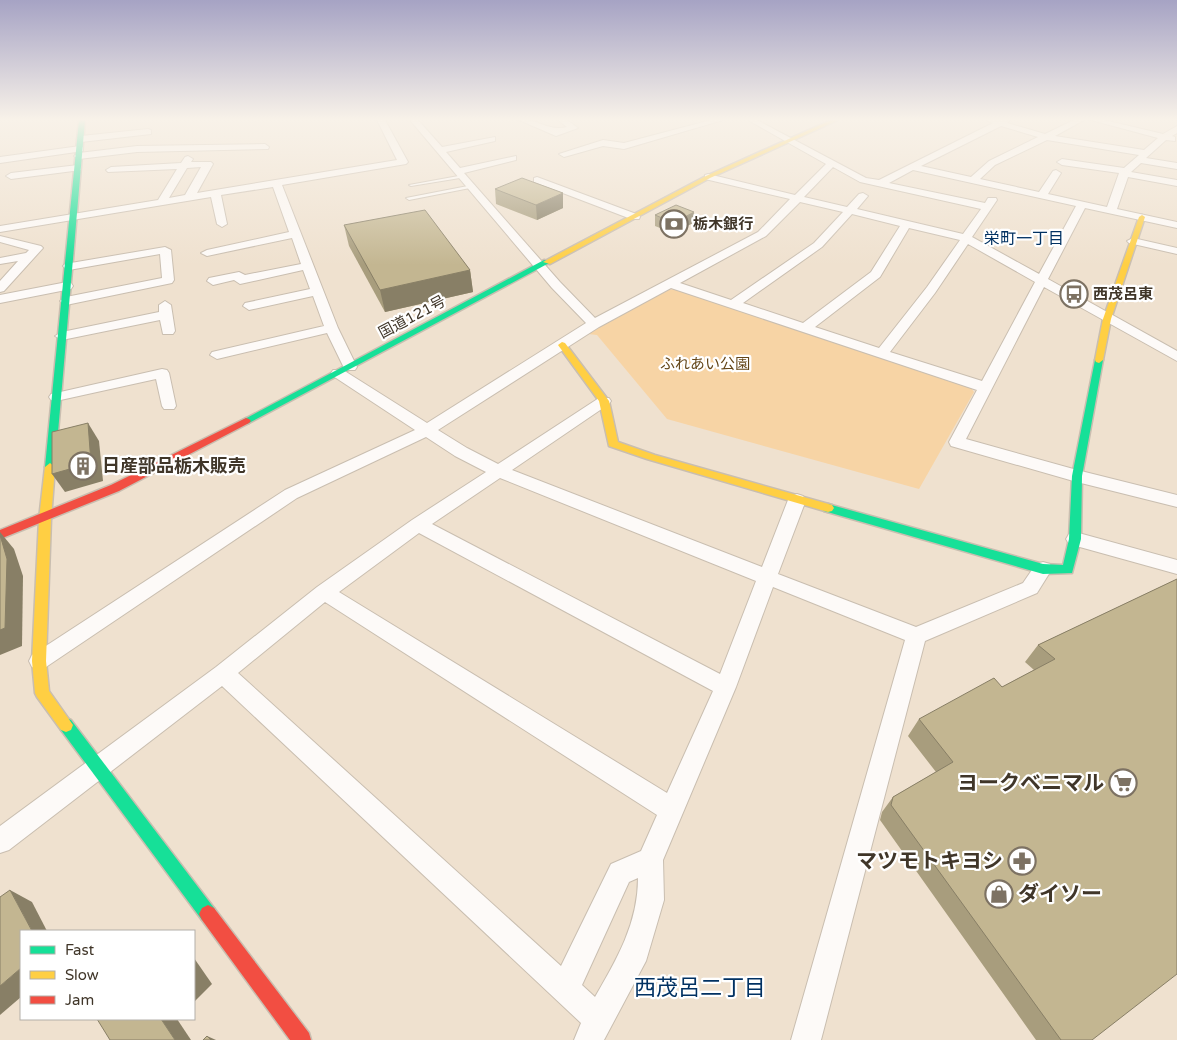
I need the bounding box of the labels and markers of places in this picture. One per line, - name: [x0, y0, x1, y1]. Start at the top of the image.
- bank icon: 栃木銀行: [659, 209, 689, 239]
- place label: 栃木銀行: [693, 215, 753, 233]
- bus stop icon: 西茂呂東: [1059, 279, 1089, 309]
- place label: 西茂呂東: [1093, 285, 1153, 303]
- building icon: 日産部品栃木販売: [68, 451, 98, 481]
- place label: 日産部品栃木販売: [102, 455, 246, 477]
- supermarket icon: ヨークベニマル: [1108, 768, 1138, 798]
- place label: ヨークベニマル: [957, 771, 1104, 796]
- pharmacy icon: マツモトキヨシ: [1007, 846, 1037, 876]
- place label: マツモトキヨシ: [856, 849, 1003, 874]
- shop icon: ダイソー: [984, 879, 1014, 909]
- place label: ダイソー: [1018, 882, 1102, 907]

